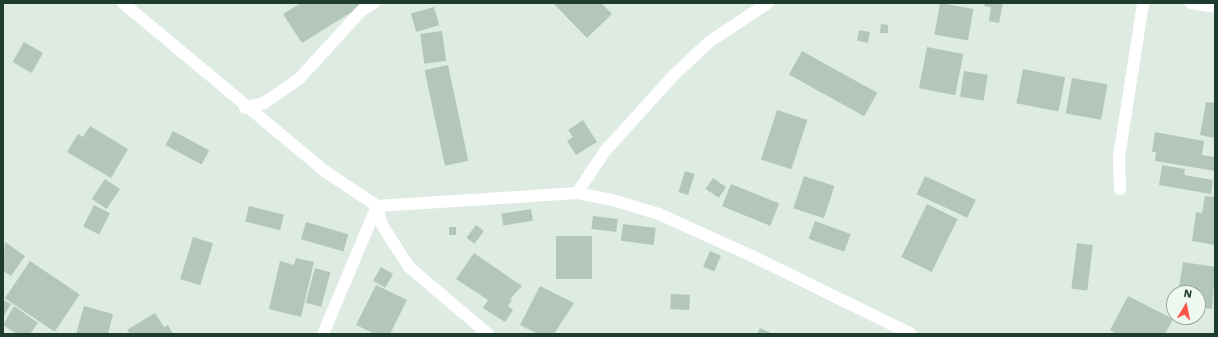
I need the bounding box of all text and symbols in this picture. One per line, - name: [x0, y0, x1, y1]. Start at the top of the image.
- north arrow: [1166, 285, 1206, 325]
- text: N: [1183, 287, 1193, 301]

